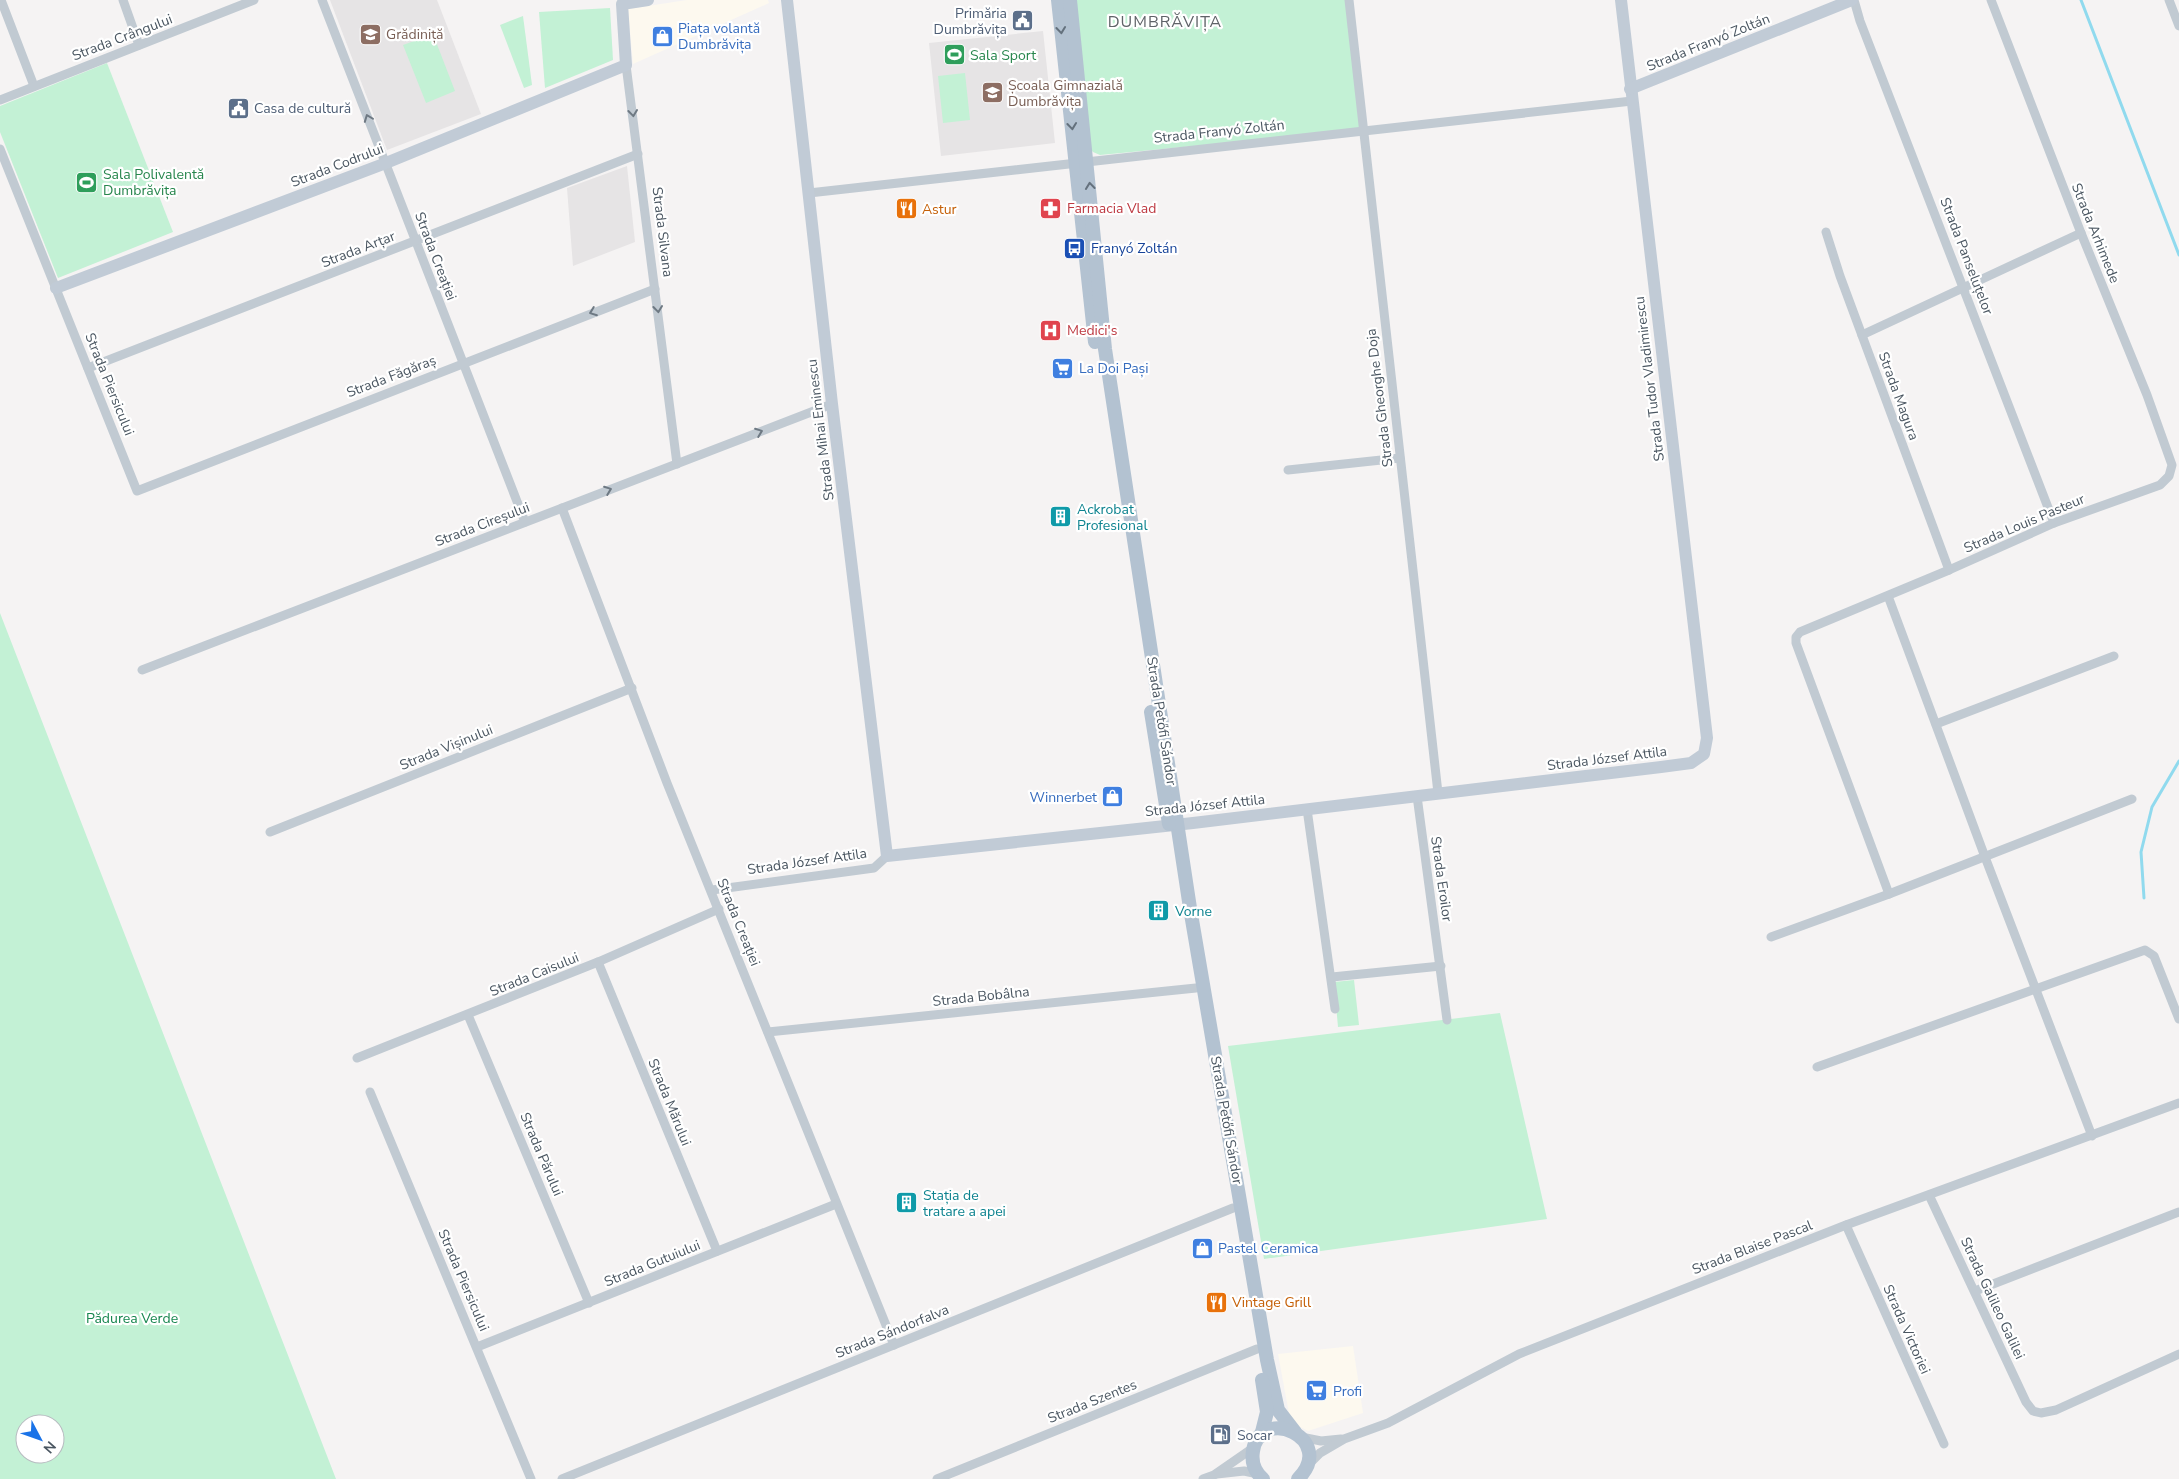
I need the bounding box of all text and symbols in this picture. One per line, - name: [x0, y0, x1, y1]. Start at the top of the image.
- place label: Primăria Dumbrăvița: [934, 4, 1007, 39]
- public building icon: Primăria Dumbrăvița: [1011, 9, 1035, 33]
- street label: Strada Franyó Zoltán: [1644, 9, 1773, 76]
- street label: Strada Crângului: [69, 10, 175, 65]
- district label: DUMBRĂVIȚA: [1108, 11, 1222, 33]
- place label: Piața volantă Dumbrăvița: [678, 19, 760, 54]
- school or university icon: Grădiniță: [358, 22, 382, 46]
- shop icon: Piața volantă Dumbrăvița: [650, 24, 674, 48]
- place label: Grădiniță: [386, 25, 443, 44]
- one-way arrow: [1055, 27, 1066, 35]
- sports icon: Sala Sport: [942, 43, 966, 67]
- place label: Sala Sport: [970, 46, 1036, 65]
- place label: Școala Gimnazială Dumbrăvița: [1008, 76, 1123, 111]
- school or university icon: Școala Gimnazială Dumbrăvița: [980, 81, 1004, 105]
- public building icon: Casa de cultură: [226, 96, 250, 120]
- place label: Casa de cultură: [254, 99, 351, 118]
- one-way arrow: [627, 109, 638, 117]
- one-way arrow: [364, 114, 374, 122]
- street label: Strada Franyó Zoltán: [1153, 115, 1285, 148]
- one-way arrow: [1066, 123, 1077, 131]
- street label: Strada Codrului: [288, 139, 386, 192]
- place label: Sala Polivalentă Dumbrăvița: [103, 165, 204, 200]
- sports icon: Sala Polivalentă Dumbrăvița: [75, 170, 99, 194]
- street label: Strada Arhimede: [2067, 180, 2124, 286]
- one-way arrow: [1085, 182, 1096, 190]
- street label: Strada Silvana: [648, 186, 677, 278]
- street label: Strada Panseluțelor: [1935, 195, 1998, 318]
- pharmacy icon: Farmacia Vlad: [1039, 196, 1063, 220]
- restaurant icon: Astur: [894, 197, 918, 221]
- place label: Farmacia Vlad: [1067, 199, 1156, 218]
- place label: Astur: [922, 200, 957, 219]
- street label: Strada Creației: [410, 209, 461, 303]
- street label: Strada Arțar: [318, 227, 398, 272]
- bus stop icon: Franyó Zoltán: [1063, 236, 1087, 260]
- place label: Franyó Zoltán: [1091, 239, 1177, 258]
- street label: Strada Tudor Vladimirescu: [1630, 295, 1669, 463]
- one-way arrow: [652, 305, 662, 313]
- one-way arrow: [589, 306, 598, 317]
- hospital icon: Medici's: [1039, 318, 1063, 342]
- place label: Medici's: [1067, 321, 1118, 340]
- street label: Strada Gheorghe Doja: [1362, 328, 1397, 468]
- street label: Strada Piersicului: [80, 330, 139, 438]
- street label: Strada Magura: [1874, 349, 1923, 443]
- street label: Strada Făgăraș: [344, 351, 439, 402]
- supermarket icon: La Doi Pași: [1051, 356, 1075, 380]
- street label: Strada Mihai Eminescu: [802, 358, 839, 502]
- place label: La Doi Pași: [1079, 359, 1149, 378]
- one-way arrow: [754, 428, 763, 438]
- one-way arrow: [603, 486, 611, 496]
- street label: Strada Louis Pasteur: [1961, 489, 2088, 558]
- street label: Strada Cireșului: [432, 498, 532, 551]
- place label: Ackrobat Profesional: [1077, 500, 1148, 535]
- building icon: Ackrobat Profesional: [1049, 505, 1073, 529]
- street label: Strada Petőfi Sándor: [1142, 655, 1181, 787]
- street label: Strada Vișinului: [397, 720, 496, 775]
- street label: Strada József Attila: [1546, 742, 1668, 775]
- shop icon: Winnerbet: [1101, 785, 1125, 809]
- place label: Winnerbet: [1029, 788, 1097, 807]
- street label: Strada József Attila: [1144, 790, 1266, 821]
- street label: Strada Eroilor: [1426, 835, 1457, 923]
- street label: Strada József Attila: [746, 844, 868, 879]
- street label: Strada Creației: [712, 875, 765, 969]
- building icon: Vorne: [1147, 899, 1171, 923]
- place label: Vorne: [1174, 902, 1212, 921]
- street label: Strada Caisului: [487, 948, 582, 1001]
- street label: Strada Bobâlna: [932, 982, 1030, 1011]
- street label: Strada Petőfi Sándor: [1206, 1054, 1247, 1186]
- street label: Strada Mărului: [643, 1056, 696, 1149]
- street label: Strada Părului: [515, 1109, 568, 1199]
- place label: Stația de tratare a apei: [923, 1186, 1006, 1221]
- building icon: Stația de tratare a apei: [895, 1191, 919, 1215]
- street label: Strada Blaise Pascal: [1689, 1215, 1816, 1279]
- street label: Strada Piersicului: [433, 1226, 494, 1334]
- street label: Strada Galileo Galilei: [1956, 1234, 2029, 1362]
- street label: Strada Gutuiului: [601, 1236, 703, 1291]
- shop icon: Pastel Ceramica: [1190, 1236, 1214, 1260]
- place label: Pastel Ceramica: [1218, 1239, 1318, 1258]
- street label: Strada Victoriei: [1878, 1281, 1935, 1377]
- restaurant icon: Vintage Grill: [1204, 1290, 1228, 1314]
- place label: Vintage Grill: [1231, 1293, 1312, 1312]
- street label: Strada Sándorfalva: [833, 1300, 952, 1363]
- park label: Pădurea Verde: [86, 1309, 178, 1328]
- street label: Strada Szentes: [1045, 1375, 1140, 1428]
- supermarket icon: Profi: [1305, 1379, 1329, 1403]
- place label: Profi: [1333, 1382, 1362, 1401]
- north arrow: [15, 1414, 65, 1464]
- fuel station icon: Socar: [1209, 1423, 1233, 1447]
- place label: Socar: [1237, 1426, 1272, 1445]
- text: N: [39, 1437, 60, 1457]

